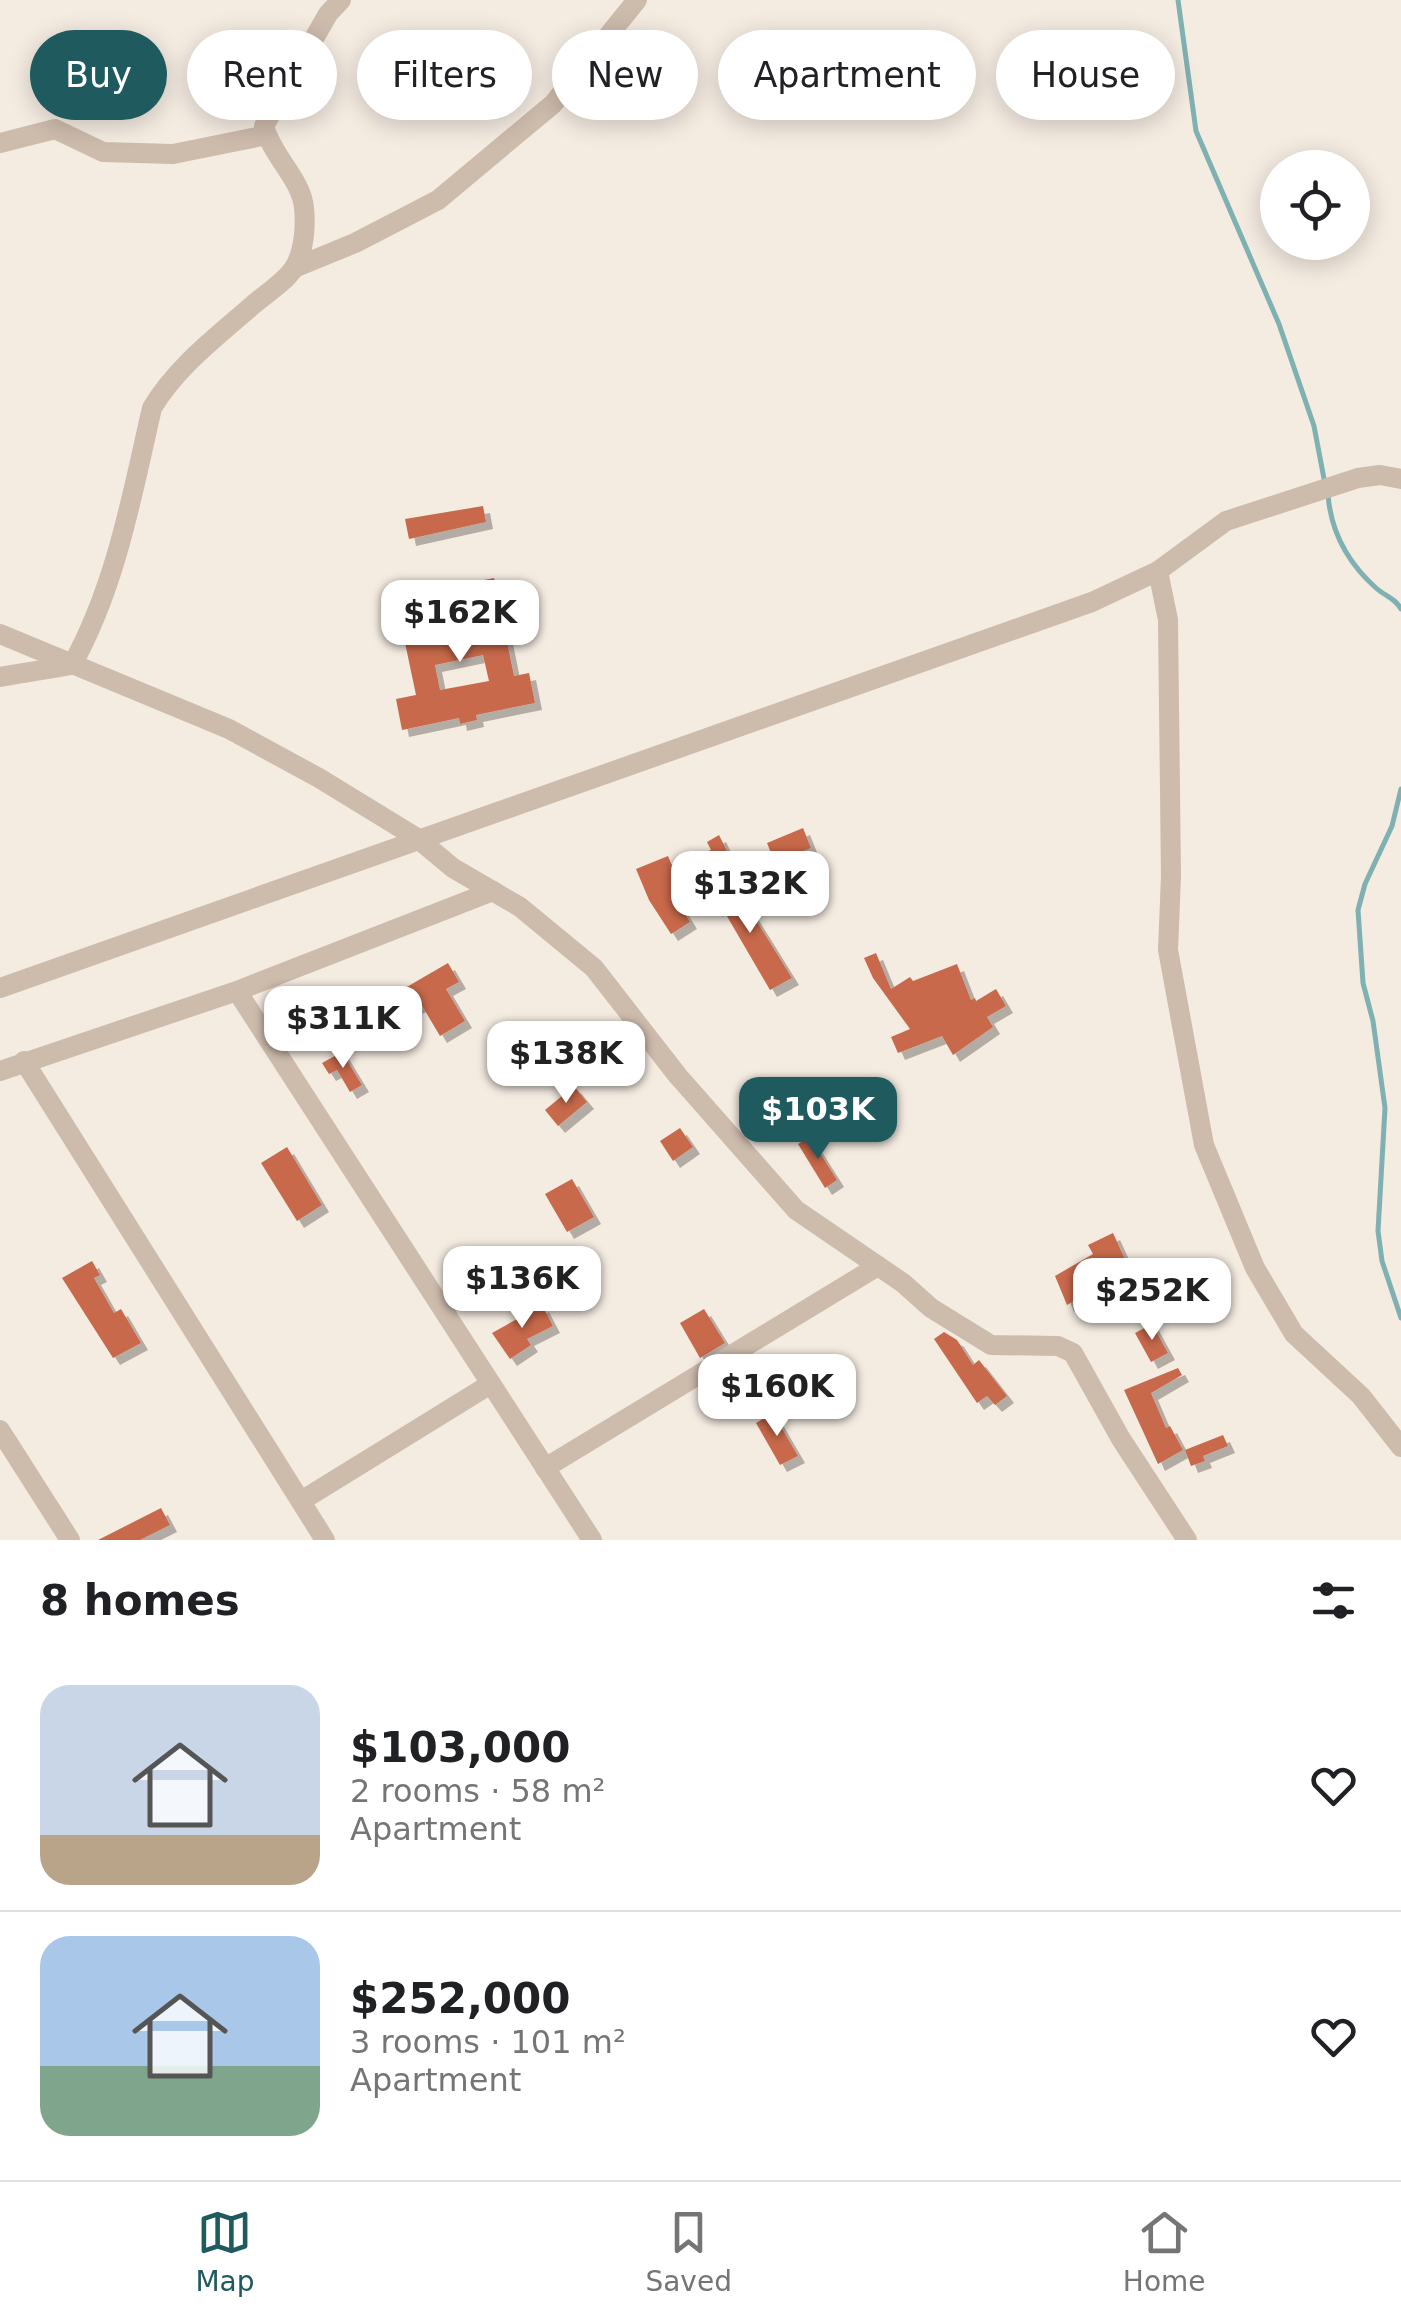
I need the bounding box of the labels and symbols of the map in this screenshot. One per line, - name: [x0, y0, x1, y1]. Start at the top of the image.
- pin: $162K: [390, 580, 530, 665]
- pin: $132K: [680, 851, 820, 936]
- pin: $311K: [273, 986, 413, 1071]
- pin: $138K: [496, 1021, 636, 1106]
- pin: $103K: [748, 1077, 888, 1162]
- pin: $136K: [452, 1246, 592, 1331]
- pin: $252K: [1082, 1258, 1222, 1343]
- pin: $160K: [707, 1354, 847, 1439]

